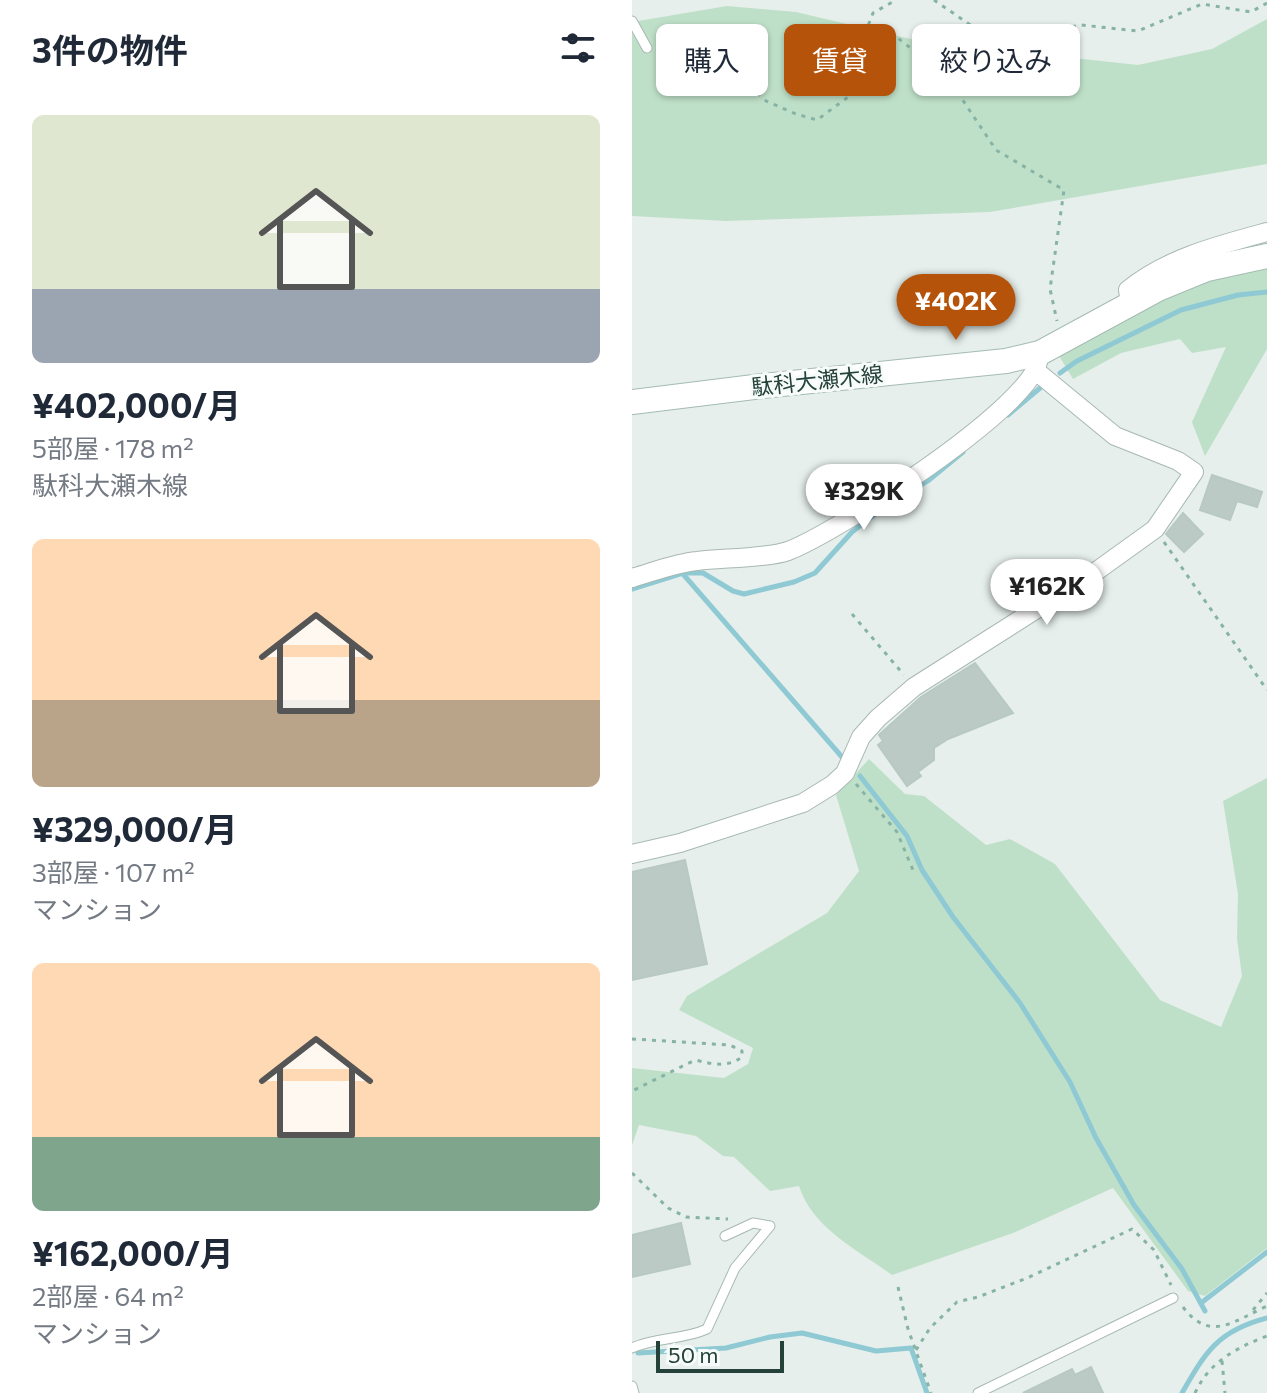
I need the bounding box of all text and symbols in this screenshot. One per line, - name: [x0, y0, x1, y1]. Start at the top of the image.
- chip: 購入: [656, 24, 768, 96]
- chip: 賃貸: [784, 24, 896, 96]
- chip: 絞り込み: [912, 24, 1080, 96]
- icon: filters: [556, 26, 600, 70]
- text: 3件の物件: [32, 28, 188, 70]
- icon: home: [244, 167, 388, 311]
- pin: ¥402K: [900, 274, 1012, 342]
- text: ¥402K: [915, 284, 997, 315]
- street label: 駄科大瀬木線: [750, 360, 884, 400]
- text: ¥402,000/月: [32, 383, 241, 425]
- text: 5部屋 · 178 m²: [32, 432, 194, 463]
- pin: ¥329K: [808, 464, 920, 532]
- text: 駄科大瀬木線: [32, 469, 188, 500]
- text: ¥329K: [824, 474, 904, 505]
- pin: ¥162K: [991, 559, 1103, 627]
- text: ¥162K: [1008, 569, 1086, 600]
- icon: home: [244, 591, 388, 735]
- text: ¥329,000/月: [32, 807, 238, 849]
- text: 3部屋 · 107 m²: [32, 856, 195, 887]
- text: マンション: [32, 893, 162, 924]
- icon: home: [244, 1015, 388, 1159]
- text: ¥162,000/月: [32, 1231, 234, 1273]
- text: 2部屋 · 64 m²: [32, 1280, 184, 1311]
- text: マンション: [32, 1317, 162, 1348]
- scale bar: [656, 1337, 784, 1373]
- text: 50 m: [668, 1341, 718, 1368]

